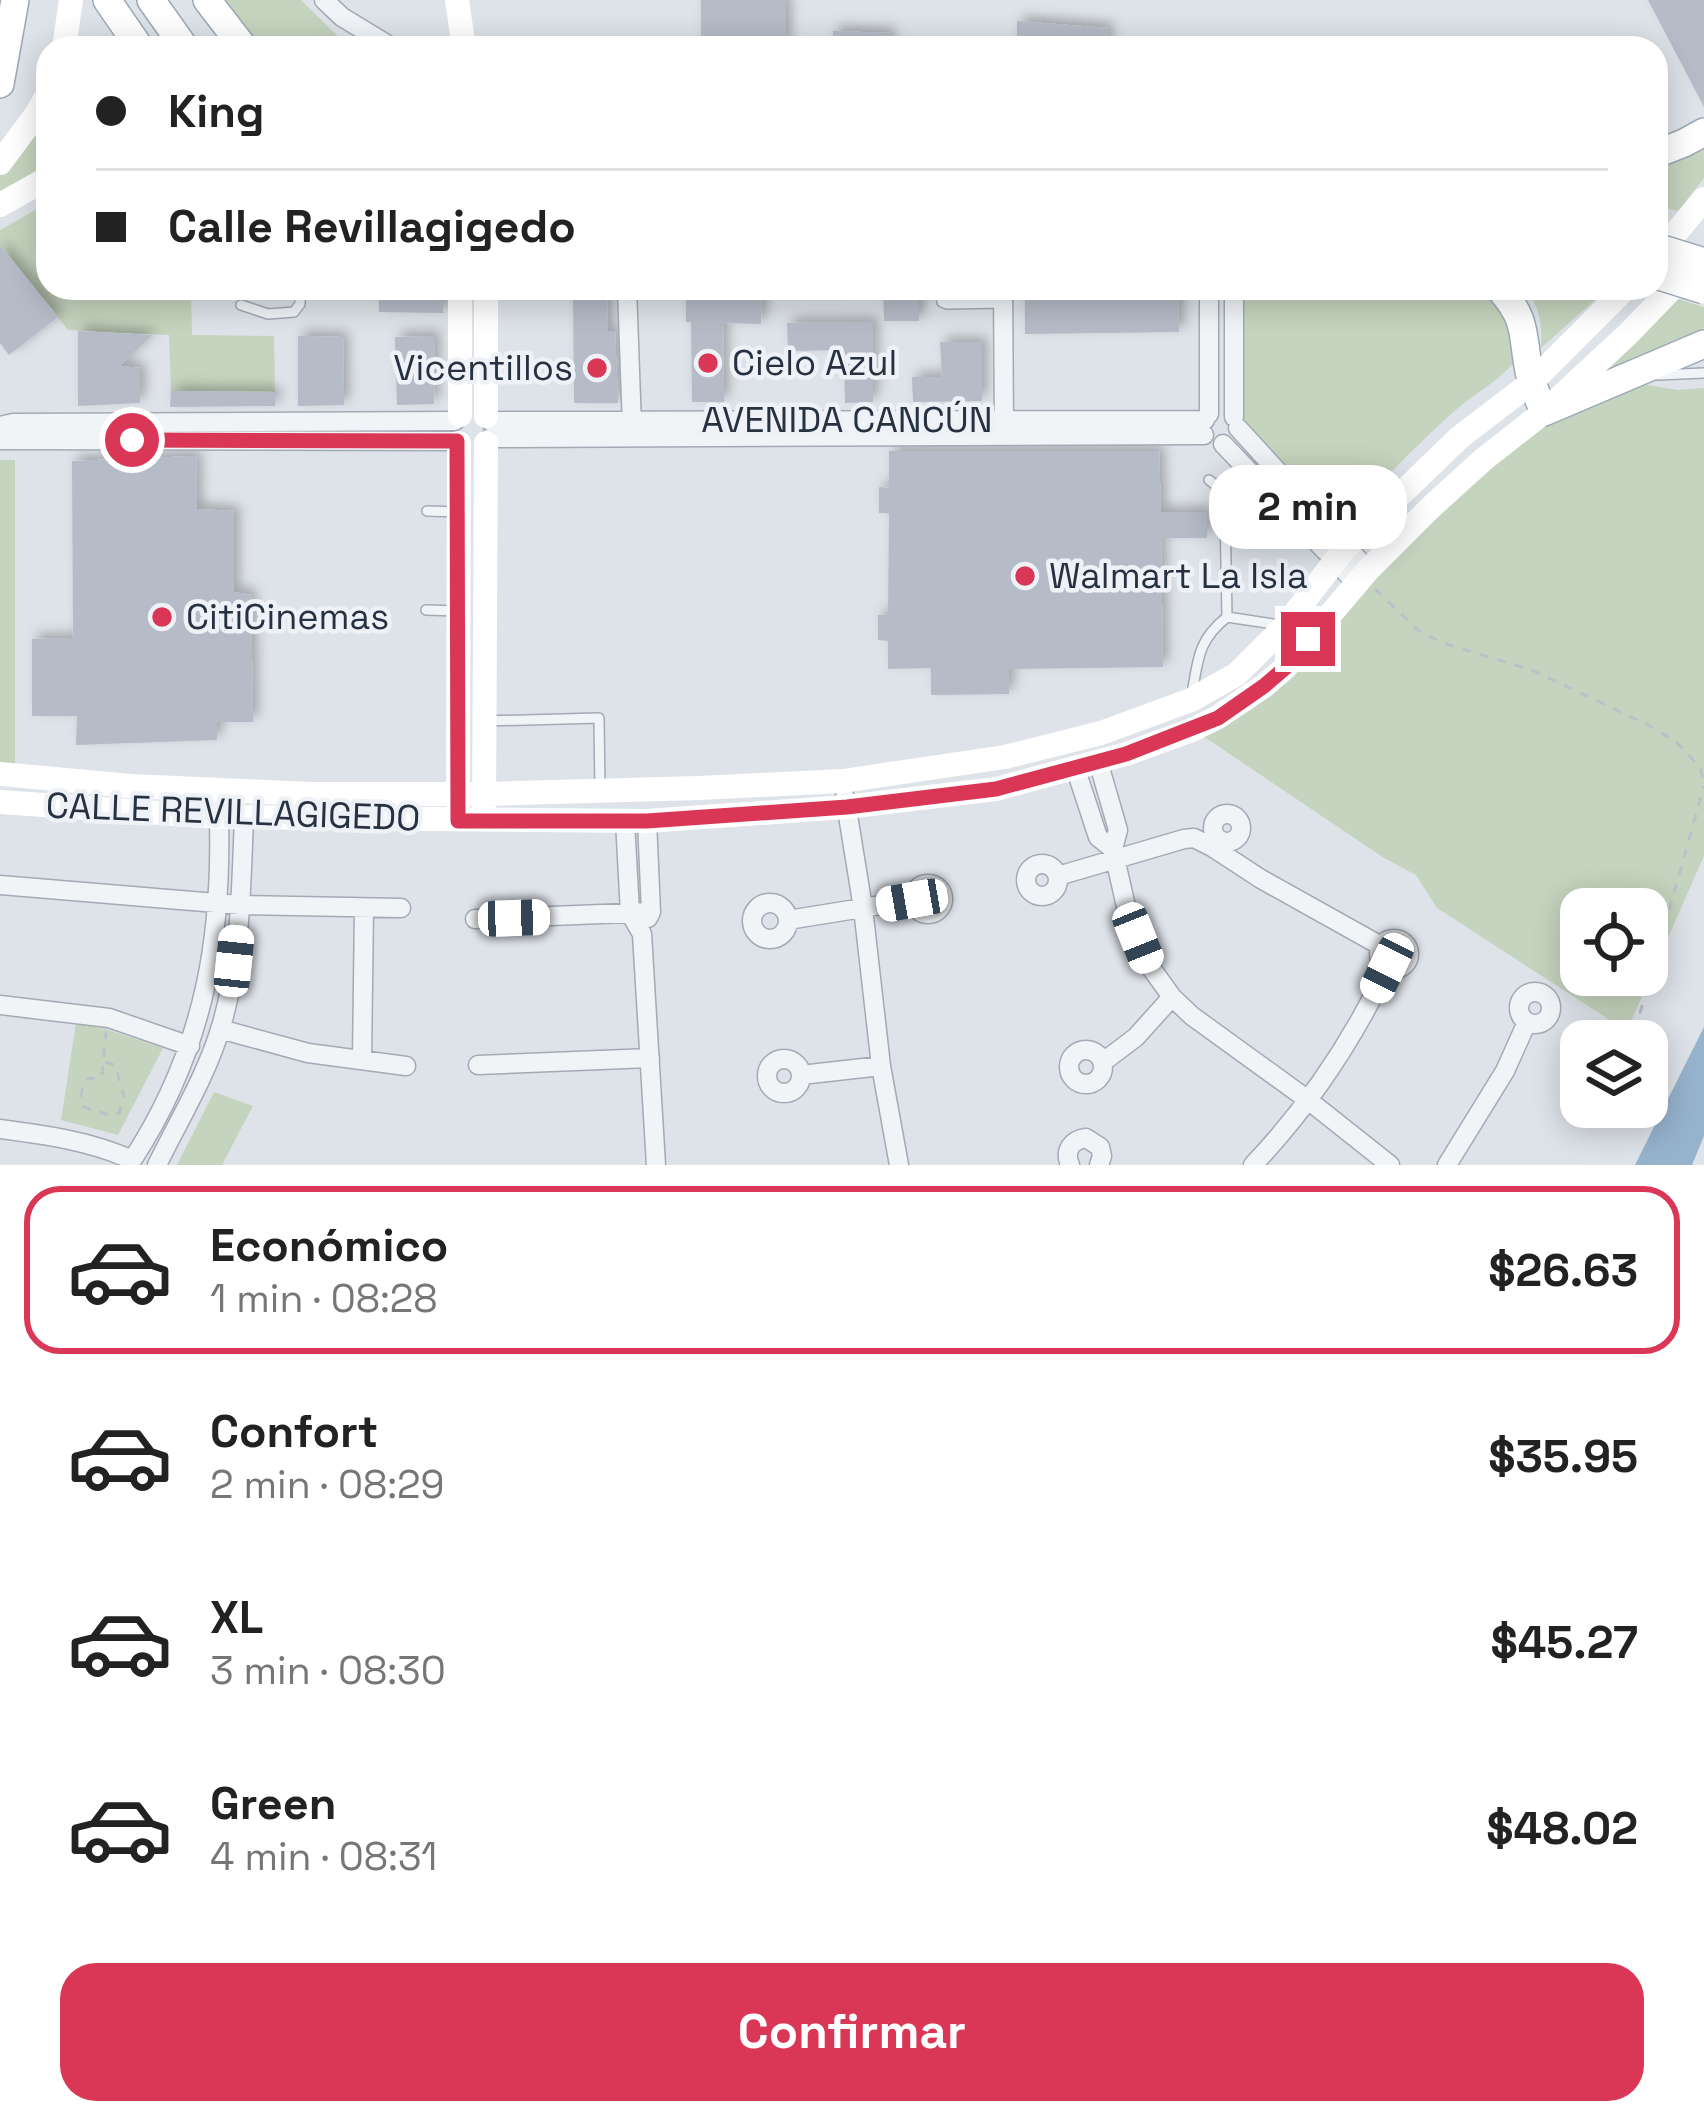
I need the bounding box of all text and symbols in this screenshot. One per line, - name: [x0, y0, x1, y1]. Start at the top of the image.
- text: King: [168, 83, 265, 140]
- text: Calle Revillagigedo: [168, 198, 576, 255]
- place label: Cielo Azul: [732, 340, 897, 386]
- place label: Vicentillos: [393, 345, 573, 391]
- marker: Cielo Azul: [695, 350, 721, 376]
- marker: Vicentillos: [584, 355, 610, 381]
- street label: AVENIDA CANCÚN: [701, 397, 993, 443]
- route start: [105, 413, 159, 467]
- callout: 2 min: [1209, 465, 1407, 549]
- text: 2 min: [1258, 482, 1358, 531]
- place label: Walmart La Isla: [1049, 553, 1308, 599]
- marker: Walmart La Isla: [1012, 563, 1038, 589]
- place label: CitiCinemas: [186, 594, 389, 640]
- marker: CitiCinemas: [149, 604, 175, 630]
- route end: [1281, 612, 1335, 666]
- street label: CALLE REVILLAGIGEDO: [45, 782, 421, 842]
- car: [873, 876, 951, 924]
- map controls: [1560, 888, 1668, 1128]
- button: locate: [1560, 888, 1668, 996]
- car: [1108, 898, 1168, 978]
- car: [477, 899, 551, 937]
- car: [212, 923, 256, 999]
- car: [1355, 928, 1419, 1008]
- button: layers: [1560, 1020, 1668, 1128]
- icon: car: [66, 1216, 174, 1324]
- text: Económico: [210, 1217, 448, 1274]
- text: $26.63: [1488, 1242, 1638, 1299]
- text: 1 min · 08:28: [210, 1274, 438, 1323]
- icon: car: [66, 1402, 174, 1510]
- text: Confort: [210, 1403, 378, 1460]
- text: $35.95: [1488, 1428, 1638, 1485]
- text: 2 min · 08:29: [210, 1460, 444, 1509]
- icon: car: [66, 1588, 174, 1696]
- text: XL: [210, 1589, 263, 1646]
- text: $45.27: [1490, 1614, 1638, 1671]
- text: 3 min · 08:30: [210, 1646, 446, 1695]
- icon: car: [66, 1774, 174, 1882]
- text: Green: [210, 1775, 336, 1832]
- text: $48.02: [1486, 1800, 1638, 1857]
- text: 4 min · 08:31: [210, 1832, 437, 1881]
- button: Confirmar: [60, 1963, 1644, 2101]

